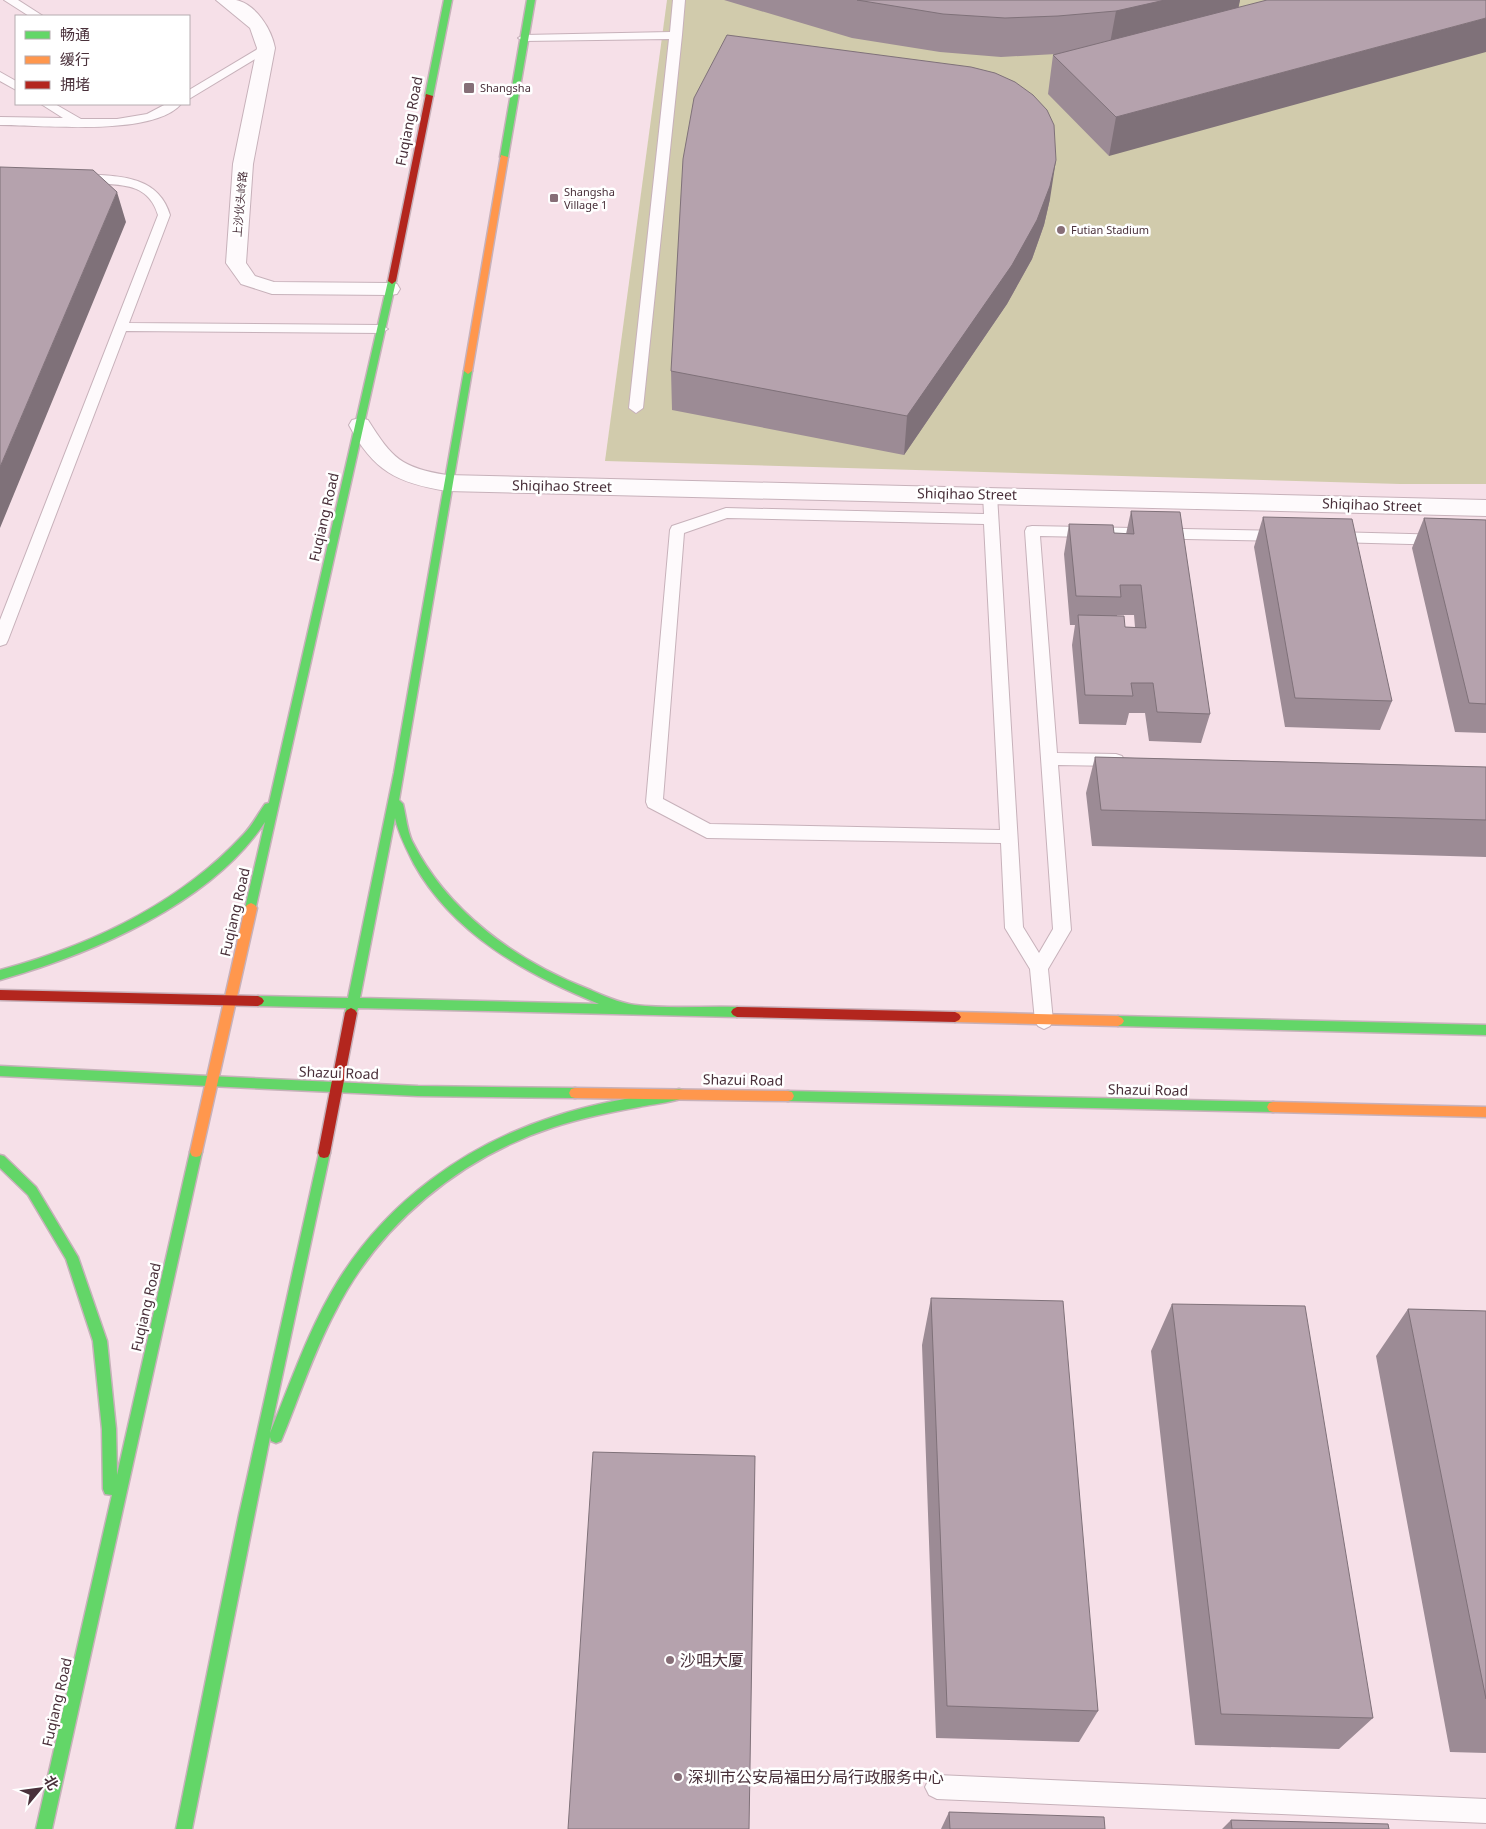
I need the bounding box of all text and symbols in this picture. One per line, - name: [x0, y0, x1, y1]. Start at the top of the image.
- legend: [15, 15, 190, 105]
- text: 畅通: [60, 24, 90, 44]
- text: 缓行: [60, 49, 90, 69]
- text: 拥堵: [60, 74, 90, 94]
- street label: Fuqiang Road: [391, 75, 426, 167]
- place label: Shangsha: [480, 80, 531, 95]
- marker: Shangsha: [462, 81, 476, 95]
- street label: 上沙伙头岭路: [229, 170, 250, 237]
- place label: Shangsha Village 1: [564, 184, 615, 212]
- marker: Shangsha Village 1: [548, 192, 560, 204]
- place label: Futian Stadium: [1071, 222, 1149, 237]
- marker: Futian Stadium: [1055, 224, 1067, 236]
- street label: Fuqiang Road: [304, 471, 343, 563]
- street label: Shiqihao Street: [512, 475, 612, 496]
- street label: Shiqihao Street: [917, 483, 1017, 504]
- street label: Shiqihao Street: [1322, 493, 1422, 516]
- street label: Fuqiang Road: [215, 866, 254, 958]
- street label: Shazui Road: [299, 1062, 379, 1083]
- street label: Shazui Road: [703, 1069, 783, 1090]
- street label: Shazui Road: [1108, 1079, 1188, 1100]
- street label: Fuqiang Road: [126, 1261, 165, 1353]
- place label: 沙咀大厦: [680, 1649, 744, 1671]
- marker: 沙咀大厦: [664, 1654, 676, 1666]
- street label: Fuqiang Road: [37, 1656, 76, 1748]
- north arrow: [15, 1764, 65, 1814]
- place label: 深圳市公安局福田分局行政服务中心: [688, 1766, 944, 1788]
- marker: 深圳市公安局福田分局行政服务中心: [672, 1771, 684, 1783]
- text: 北: [40, 1772, 64, 1793]

